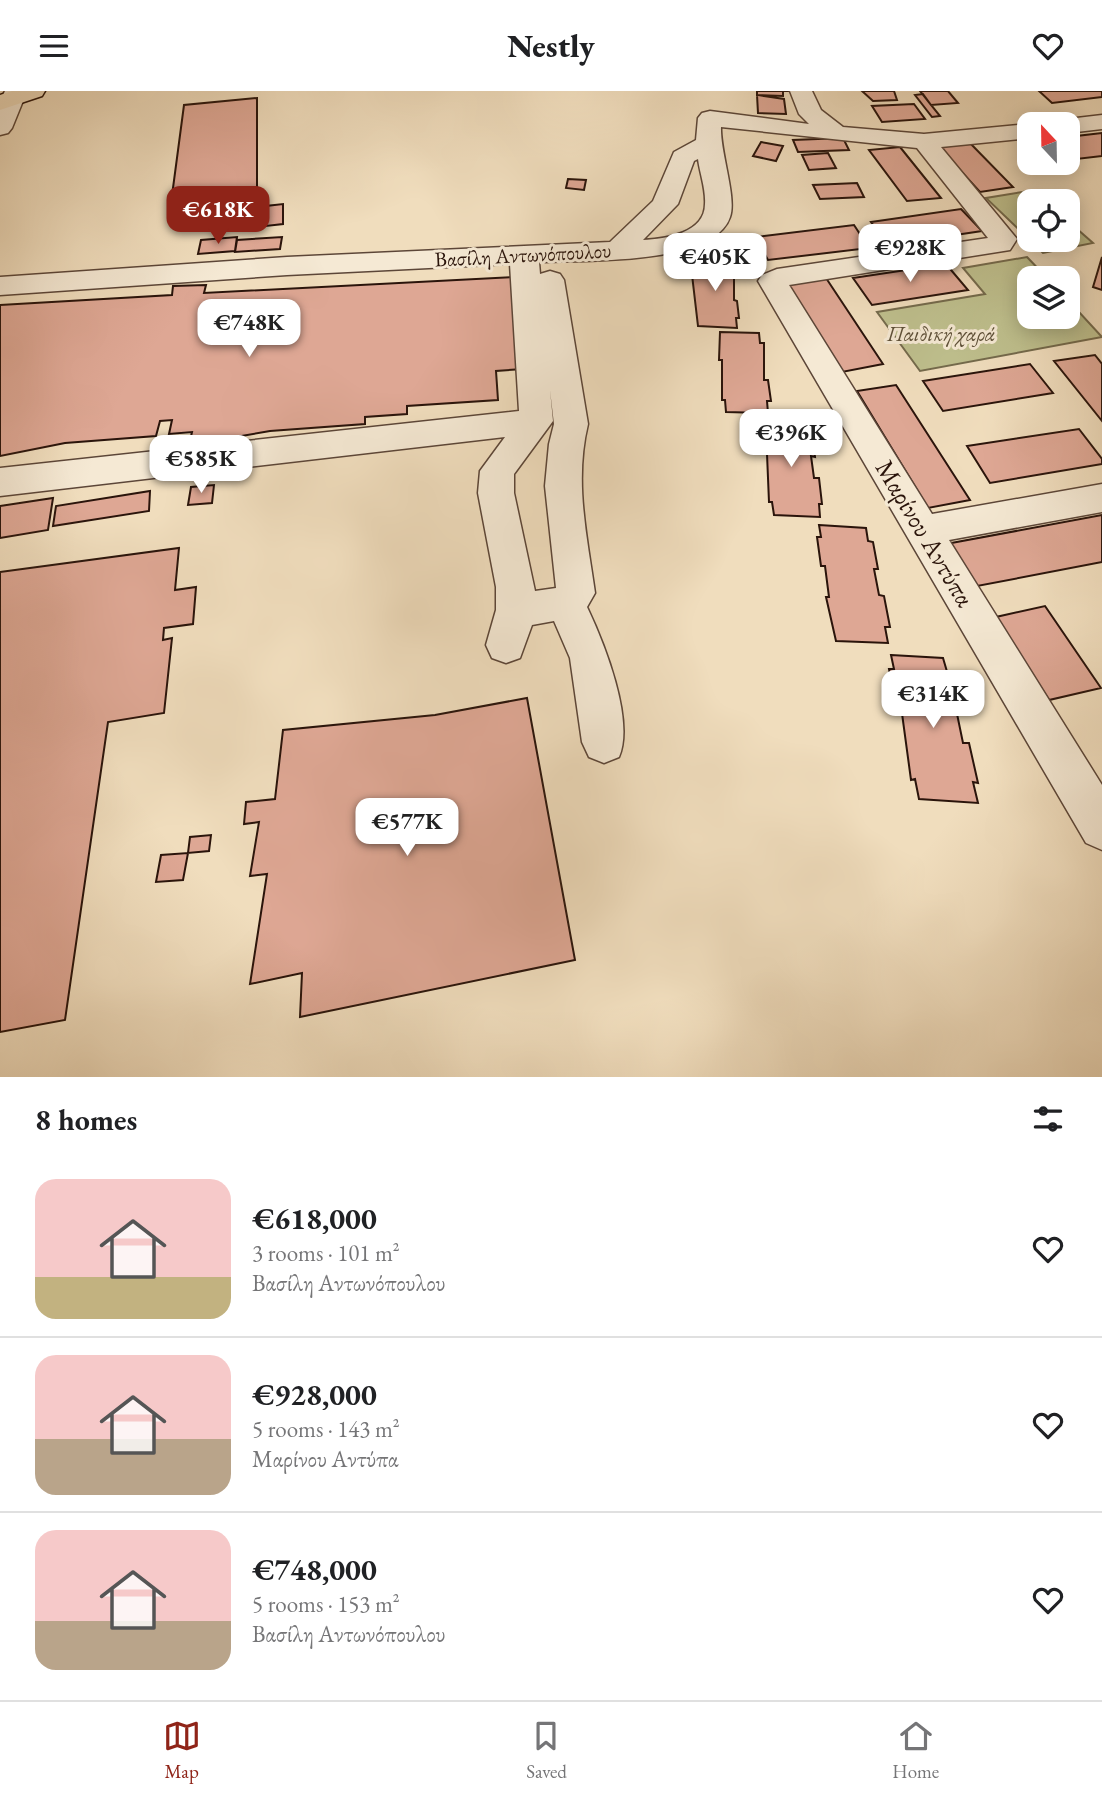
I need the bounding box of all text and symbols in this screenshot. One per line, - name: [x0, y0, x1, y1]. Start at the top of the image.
- text: Nestly: [507, 25, 595, 67]
- icon: menu: [35, 27, 73, 65]
- icon: heart: [1029, 27, 1067, 65]
- north arrow: [1017, 112, 1080, 175]
- map controls: [1017, 112, 1080, 329]
- pin: €618K: [169, 187, 267, 246]
- button: locate: [1017, 189, 1080, 252]
- text: €618K: [182, 194, 254, 224]
- pin: €928K: [861, 225, 959, 284]
- text: €928K: [874, 232, 946, 262]
- pin: €405K: [666, 233, 764, 293]
- street label: Βασίλη Αντωνόπουλου: [434, 236, 612, 273]
- text: €405K: [679, 241, 751, 271]
- button: layers: [1017, 266, 1080, 329]
- pin: €748K: [200, 299, 298, 359]
- text: €748K: [213, 307, 285, 337]
- park label: Παιδική χαρά: [886, 320, 995, 347]
- pin: €396K: [742, 409, 840, 469]
- text: €396K: [755, 417, 827, 447]
- pin: €585K: [152, 435, 250, 495]
- text: €585K: [165, 443, 237, 473]
- street label: Μαρίνου Αντύπα: [868, 453, 982, 613]
- pin: €314K: [884, 671, 982, 730]
- text: €314K: [897, 678, 969, 708]
- pin: €577K: [358, 799, 456, 858]
- text: €577K: [371, 806, 443, 836]
- text: 8 homes: [35, 1100, 137, 1139]
- icon: filters: [1029, 1100, 1067, 1138]
- text: €618,000: [252, 1199, 377, 1238]
- icon: home: [91, 1207, 175, 1291]
- icon: heart: [1029, 1230, 1067, 1268]
- text: 3 rooms · 101 m²: [252, 1238, 400, 1268]
- text: Βασίλη Αντωνόπουλου: [252, 1268, 446, 1298]
- text: €928,000: [252, 1375, 377, 1414]
- icon: home: [91, 1383, 175, 1467]
- icon: heart: [1029, 1406, 1067, 1444]
- text: 5 rooms · 143 m²: [252, 1414, 400, 1444]
- text: Μαρίνου Αντύπα: [252, 1444, 399, 1474]
- text: €748,000: [252, 1550, 377, 1589]
- icon: home: [91, 1558, 175, 1642]
- icon: heart: [1029, 1581, 1067, 1619]
- text: 5 rooms · 153 m²: [252, 1589, 400, 1619]
- text: Βασίλη Αντωνόπουλου: [252, 1619, 446, 1649]
- tab: Map: [163, 1717, 201, 1784]
- tab: Saved: [526, 1717, 567, 1784]
- tab: Home: [892, 1717, 939, 1784]

